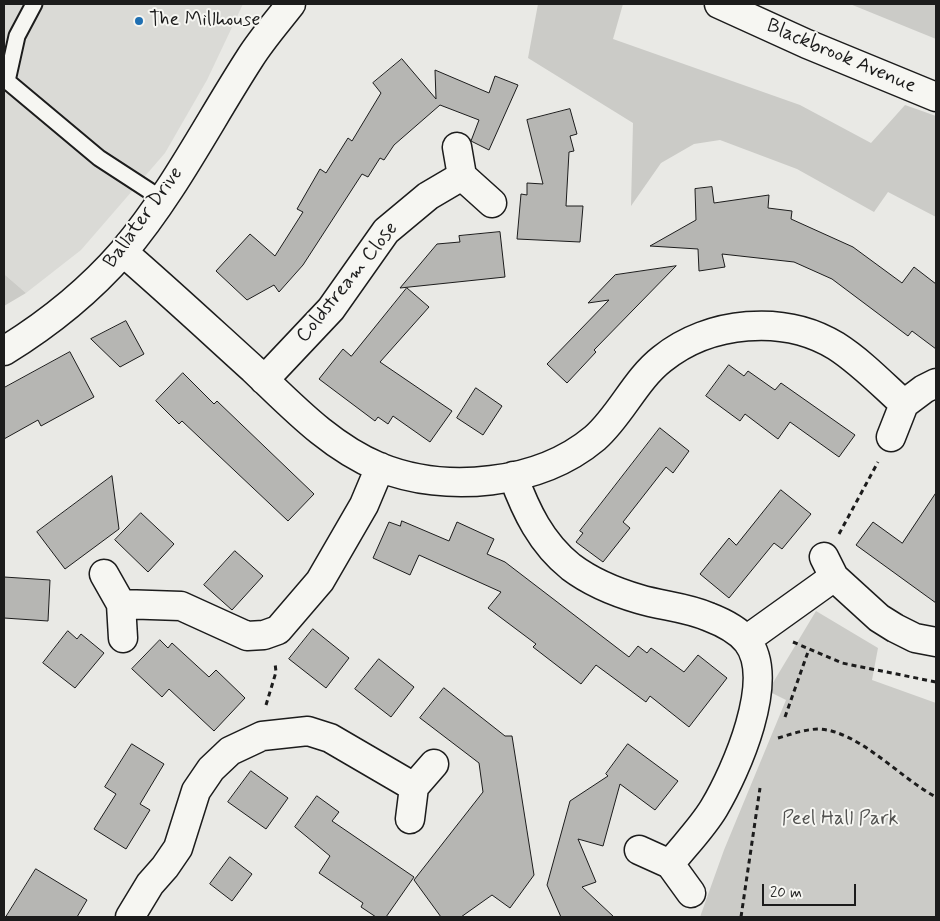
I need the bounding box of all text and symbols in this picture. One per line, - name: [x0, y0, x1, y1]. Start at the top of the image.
- place label: The Millhouse: [149, 9, 260, 33]
- marker: The Millhouse: [133, 15, 145, 27]
- street label: Blackbrook Avenue: [763, 15, 919, 99]
- street label: Ballater Drive: [99, 163, 189, 273]
- street label: Coldstream Close: [292, 218, 404, 348]
- park label: Peel Hall Park: [782, 808, 898, 832]
- scale bar: [765, 874, 859, 906]
- text: 20 m: [770, 883, 802, 903]

